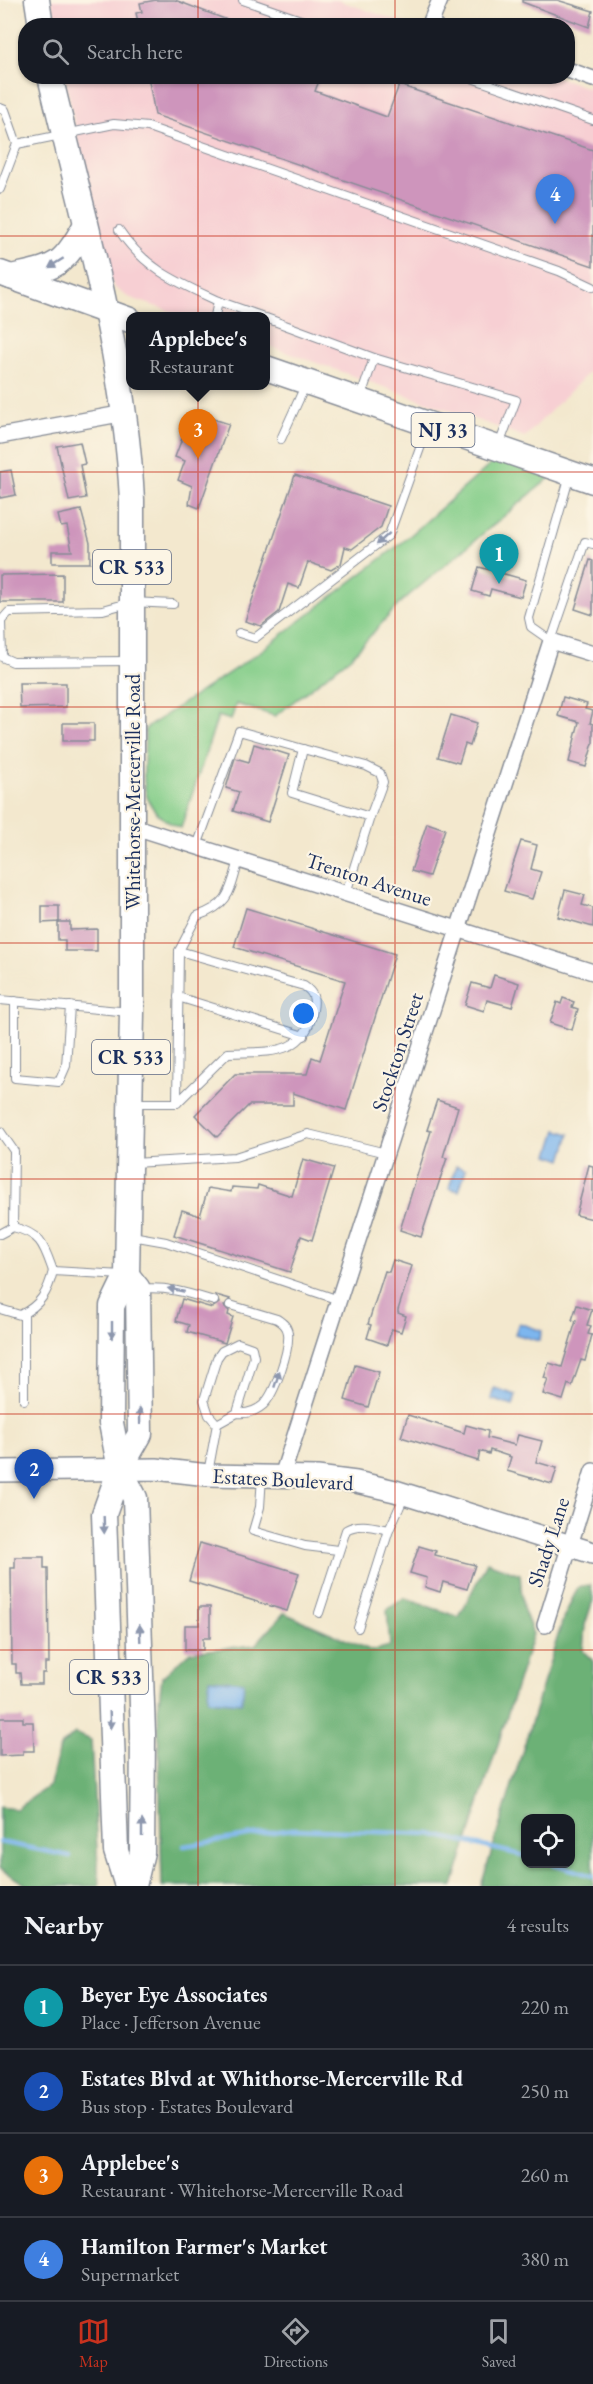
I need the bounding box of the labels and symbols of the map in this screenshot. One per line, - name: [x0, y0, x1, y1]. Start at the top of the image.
- pin: 4: [536, 174, 574, 224]
- one-way arrow: [48, 258, 65, 269]
- pin: 3: [178, 410, 218, 459]
- road number: NJ 33: [412, 413, 474, 447]
- one-way arrow: [375, 532, 390, 546]
- pin: 1: [480, 534, 518, 584]
- road number: CR 533: [93, 550, 171, 584]
- street label: Whitehorse-Mercerville Road: [119, 673, 146, 910]
- street label: Trenton Avenue: [303, 846, 435, 912]
- street label: Stockton Street: [365, 989, 429, 1115]
- your location: [289, 999, 318, 1028]
- road number: CR 533: [92, 1040, 170, 1074]
- one-way arrow: [167, 1285, 186, 1294]
- one-way arrow: [107, 1320, 117, 1339]
- one-way arrow: [273, 1370, 282, 1388]
- one-way arrow: [135, 1406, 144, 1425]
- pin: 2: [15, 1450, 54, 1499]
- street label: Estates Boulevard: [212, 1462, 355, 1496]
- street label: Shady Lane: [521, 1494, 575, 1590]
- one-way arrow: [99, 1515, 109, 1534]
- one-way arrow: [135, 1624, 144, 1643]
- road number: CR 533: [70, 1660, 148, 1694]
- one-way arrow: [105, 1710, 115, 1729]
- one-way arrow: [137, 1819, 147, 1838]

